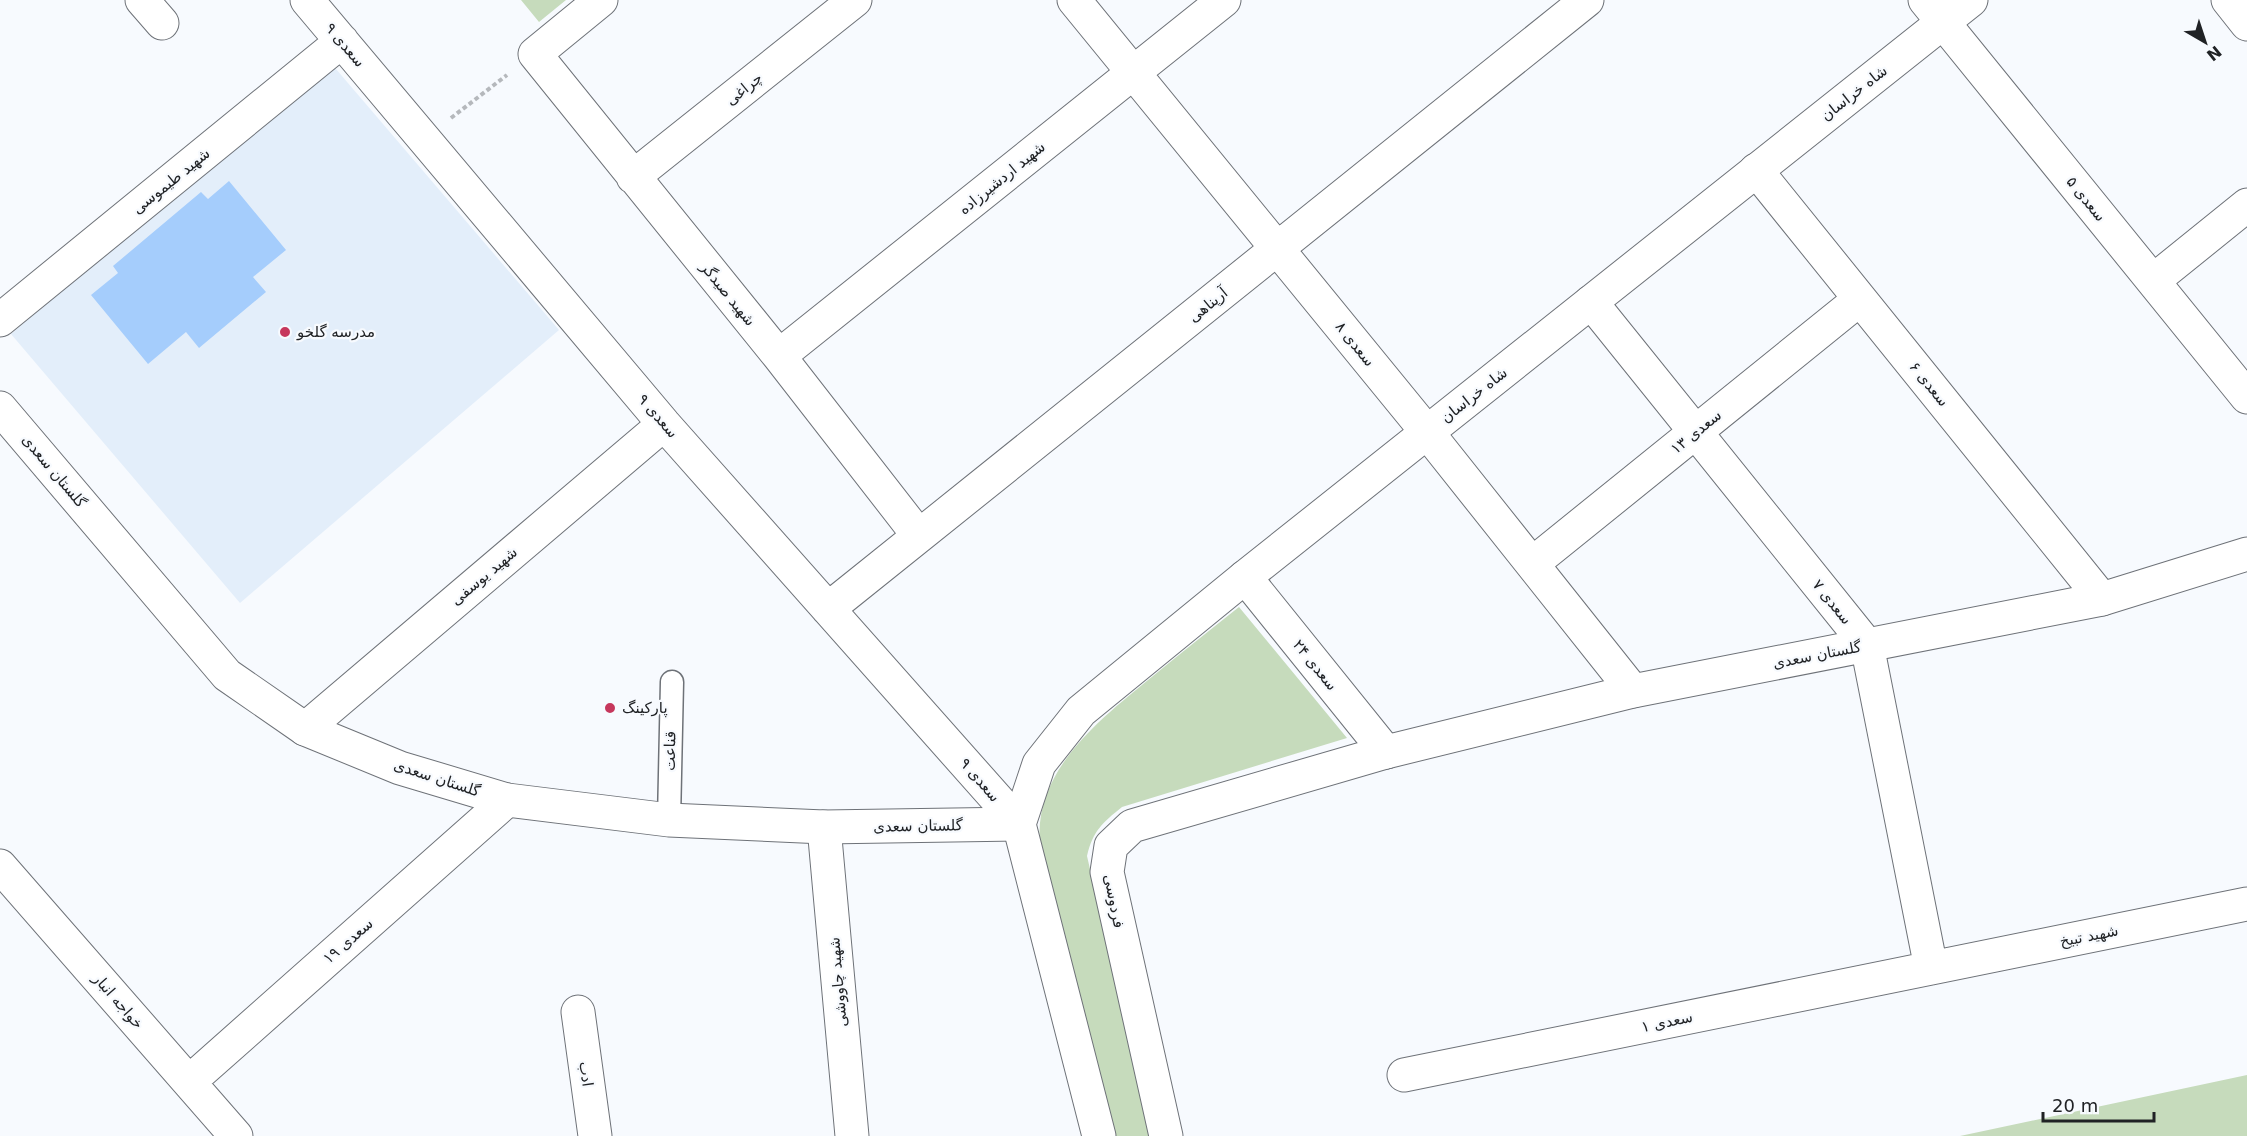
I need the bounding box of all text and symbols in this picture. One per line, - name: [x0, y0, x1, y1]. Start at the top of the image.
- north arrow: [2175, 12, 2235, 72]
- street label: سعدی ۹: [321, 19, 369, 71]
- text: N: [2203, 42, 2225, 65]
- street label: شاه خراسان: [1817, 61, 1891, 125]
- street label: چراغی: [722, 69, 766, 109]
- street label: شهید اردشیرزاده: [955, 138, 1049, 218]
- street label: شهید طیموسی: [129, 144, 213, 218]
- street label: سعدی ۵: [2063, 173, 2109, 225]
- street label: شهید صیدگر: [696, 258, 759, 330]
- street label: آرپناهی: [1185, 283, 1232, 327]
- street label: سعدی ۸: [1332, 318, 1378, 370]
- place label: مدرسه گلخو: [296, 323, 375, 341]
- marker: مدرسه گلخو: [278, 325, 292, 339]
- street label: سعدی ۶: [1906, 358, 1952, 410]
- street label: شاه خراسان: [1437, 363, 1511, 427]
- street label: سعدی ۹: [634, 390, 682, 442]
- street label: سعدی ۱۳: [1667, 406, 1725, 458]
- street label: گلستان سعدی: [18, 431, 90, 512]
- street label: شهید یوسفی: [447, 543, 521, 609]
- street label: سعدی ۷: [1809, 576, 1855, 628]
- street label: سعدی ۲۴: [1289, 636, 1341, 694]
- street label: گلستان سعدی: [1771, 637, 1864, 672]
- place label: پارکینگ: [622, 699, 668, 718]
- marker: پارکینگ: [603, 701, 617, 715]
- street label: قناعت: [661, 731, 679, 771]
- street label: سعدی ۹: [956, 754, 1004, 806]
- street label: گلستان سعدی: [392, 756, 483, 801]
- street label: گلستان سعدی: [873, 816, 964, 836]
- street label: فردوسی: [1100, 873, 1128, 929]
- street label: سعدی ۱۹: [319, 914, 377, 968]
- street label: شهید تبیخ: [2058, 921, 2120, 951]
- street label: شهید چاووشی: [825, 936, 851, 1028]
- street label: خواجه انبار: [88, 969, 147, 1033]
- street label: سعدی ۱: [1640, 1008, 1694, 1036]
- street label: ادب: [575, 1060, 597, 1088]
- scale bar: [2043, 1085, 2154, 1123]
- text: 20 m: [2052, 1095, 2098, 1116]

